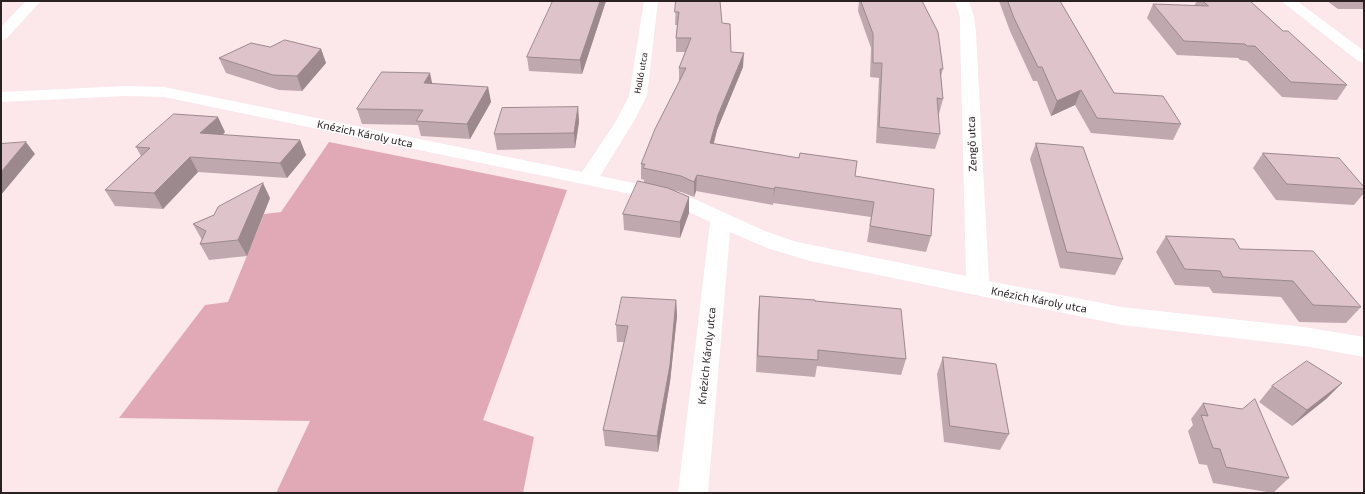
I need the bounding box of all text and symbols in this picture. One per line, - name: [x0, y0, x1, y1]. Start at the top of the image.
- street label: Holló utca: [632, 52, 650, 94]
- street label: Zengő utca: [964, 116, 980, 172]
- street label: Knézich Károly utca: [316, 117, 414, 151]
- street label: Knézich Károly utca: [990, 284, 1088, 316]
- street label: Knézich Károly utca: [695, 307, 719, 405]

